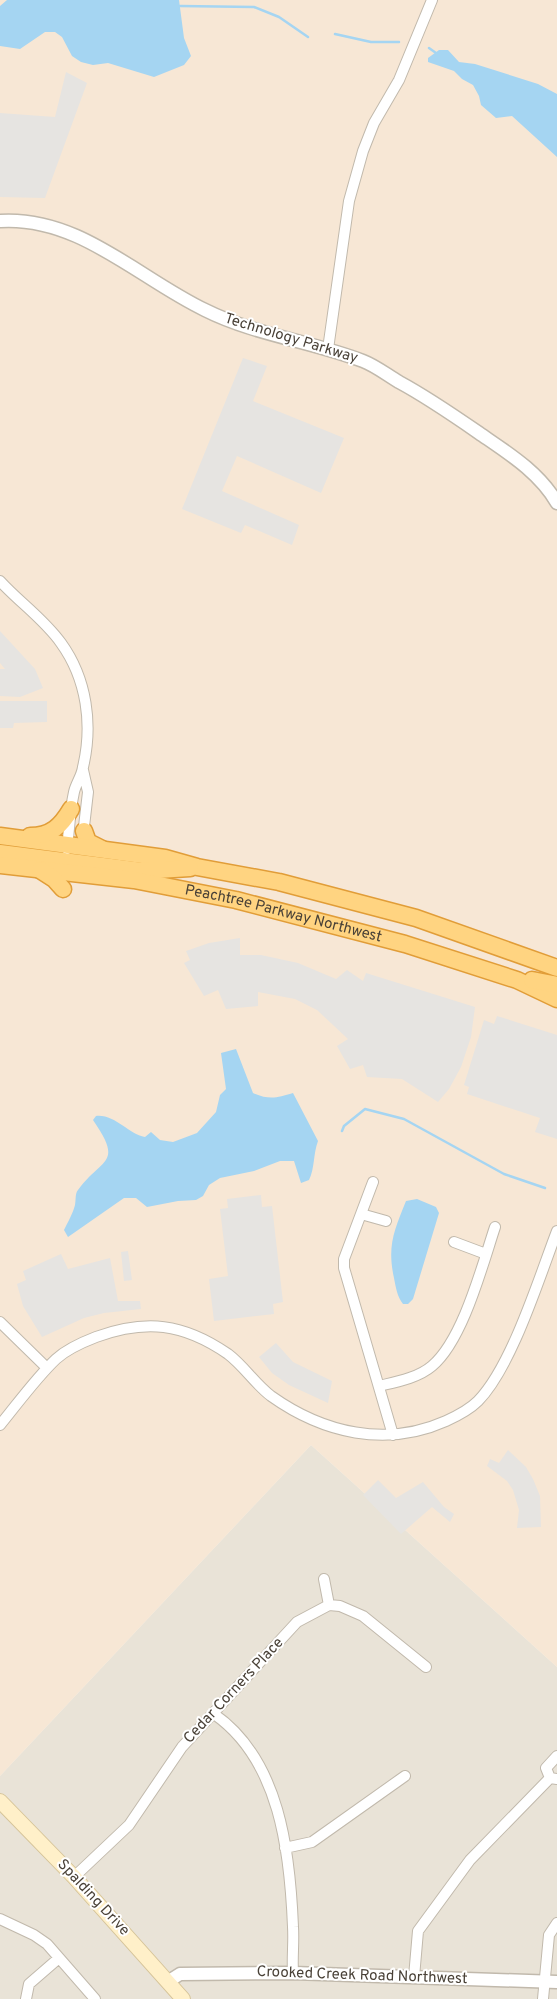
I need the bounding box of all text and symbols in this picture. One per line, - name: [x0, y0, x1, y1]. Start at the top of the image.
- street label: Technology Parkway: [222, 310, 360, 368]
- street label: Peachtree Parkway Northwest: [183, 881, 384, 947]
- street label: Cedar Corners Place: [180, 1634, 288, 1748]
- street label: Spalding Drive: [53, 1856, 133, 1940]
- street label: Crooked Creek Road Northwest: [256, 1963, 468, 1989]

